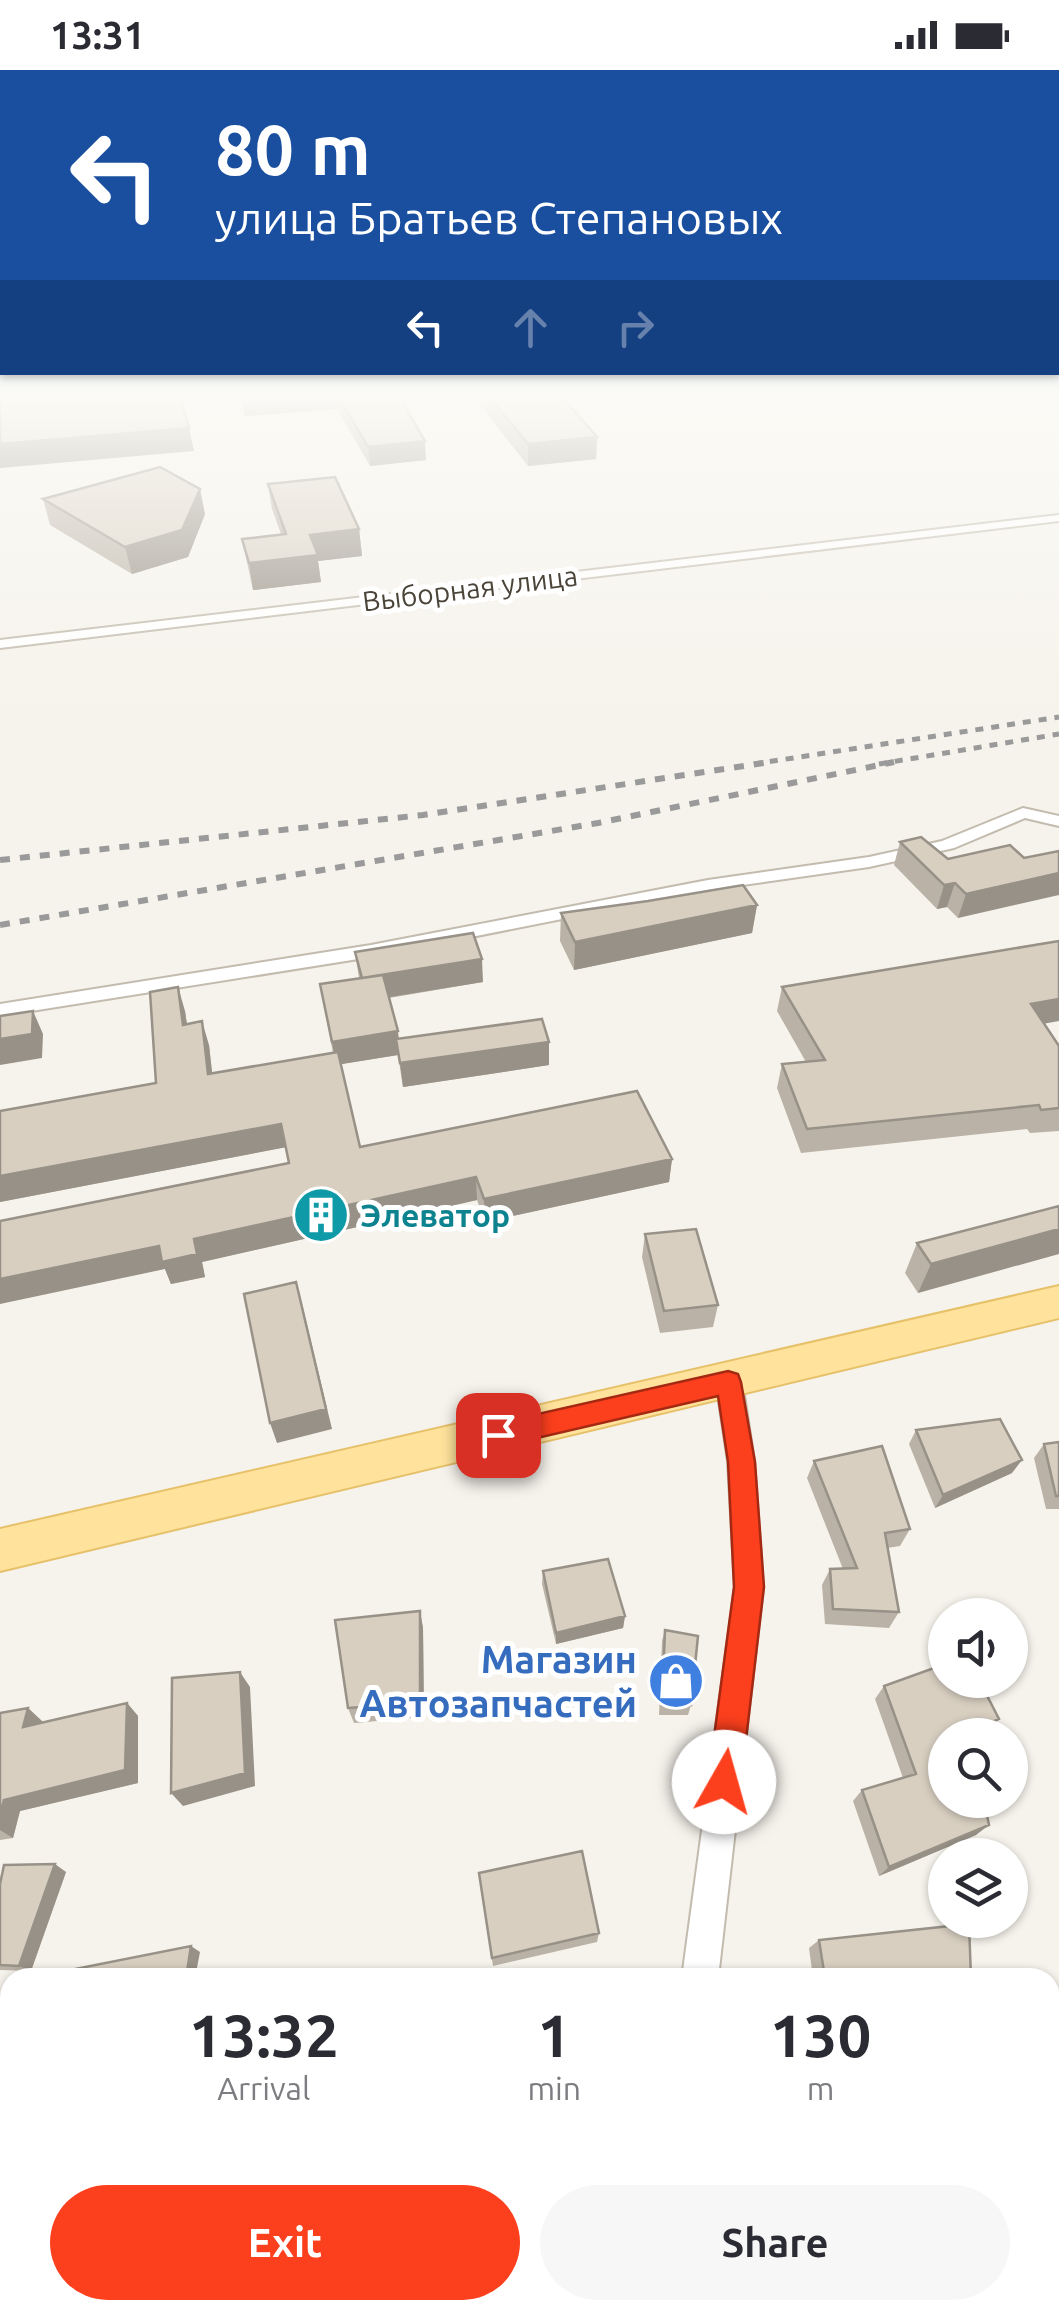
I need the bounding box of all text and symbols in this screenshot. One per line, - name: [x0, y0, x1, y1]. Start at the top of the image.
- text: 13:31: [50, 14, 145, 56]
- icon: left: [50, 110, 180, 240]
- text: 80 m: [215, 110, 371, 188]
- text: улица Братьев Степановых: [215, 192, 783, 243]
- icon: left: [398, 300, 453, 355]
- icon: ahead: [503, 300, 558, 355]
- icon: right: [608, 300, 663, 355]
- street label: Выборная улица: [361, 559, 579, 617]
- building icon: Элеватор: [291, 1185, 351, 1245]
- place label: Элеватор: [360, 1197, 510, 1233]
- pin: [456, 1393, 541, 1478]
- icon: arrive: [471, 1408, 526, 1463]
- map controls: [928, 1598, 1028, 1938]
- button: sound: [928, 1598, 1028, 1698]
- place label: Магазин Автозапчастей: [359, 1638, 637, 1724]
- shop icon: Магазин Автозапчастей: [646, 1651, 706, 1711]
- button: search: [928, 1718, 1028, 1818]
- position arrow: [672, 1730, 776, 1834]
- button: layers: [928, 1838, 1028, 1938]
- text: 13:32: [189, 2001, 339, 2068]
- text: 1: [537, 2001, 571, 2068]
- text: 130: [770, 2001, 871, 2068]
- text: Arrival: [217, 2070, 310, 2106]
- text: min: [527, 2070, 581, 2106]
- text: m: [807, 2070, 834, 2106]
- button: Exit: [50, 2185, 520, 2300]
- button: Share: [540, 2185, 1010, 2300]

